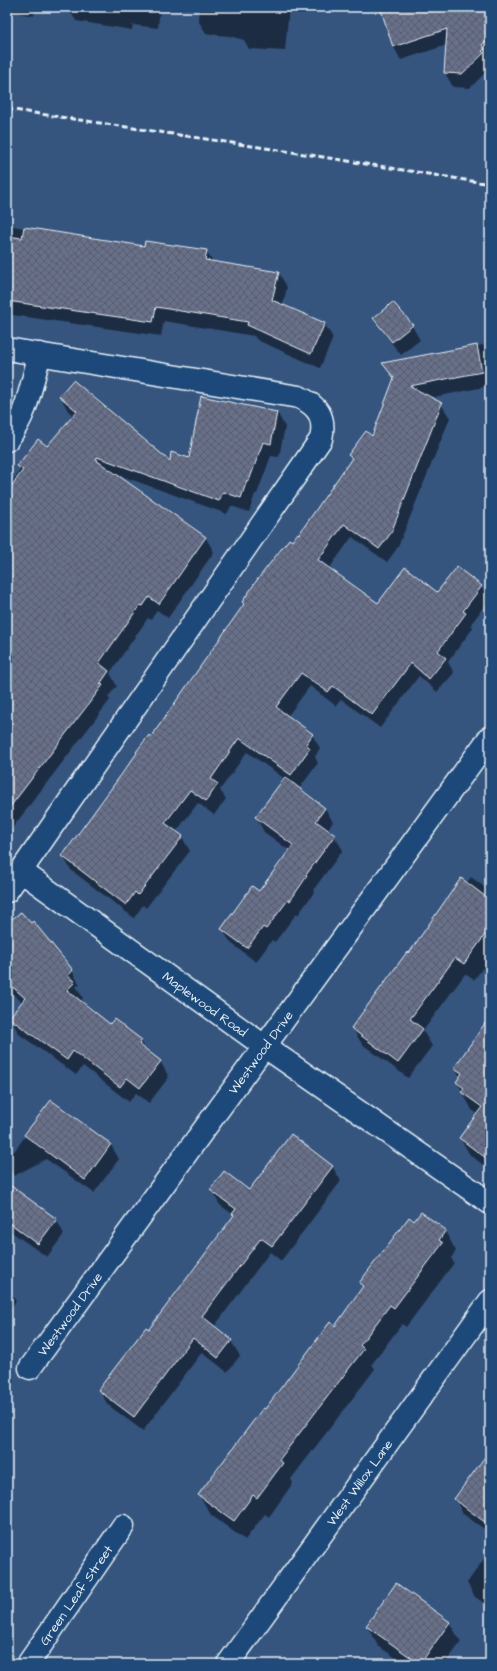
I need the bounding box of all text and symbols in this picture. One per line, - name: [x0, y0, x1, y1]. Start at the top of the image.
- street label: Maplewood Road: [159, 968, 251, 1041]
- street label: Westwood Drive: [225, 1007, 298, 1098]
- street label: Westwood Drive: [34, 1269, 107, 1360]
- street label: West Willox Lane: [323, 1436, 397, 1530]
- street label: Green Leaf Street: [36, 1541, 118, 1649]

